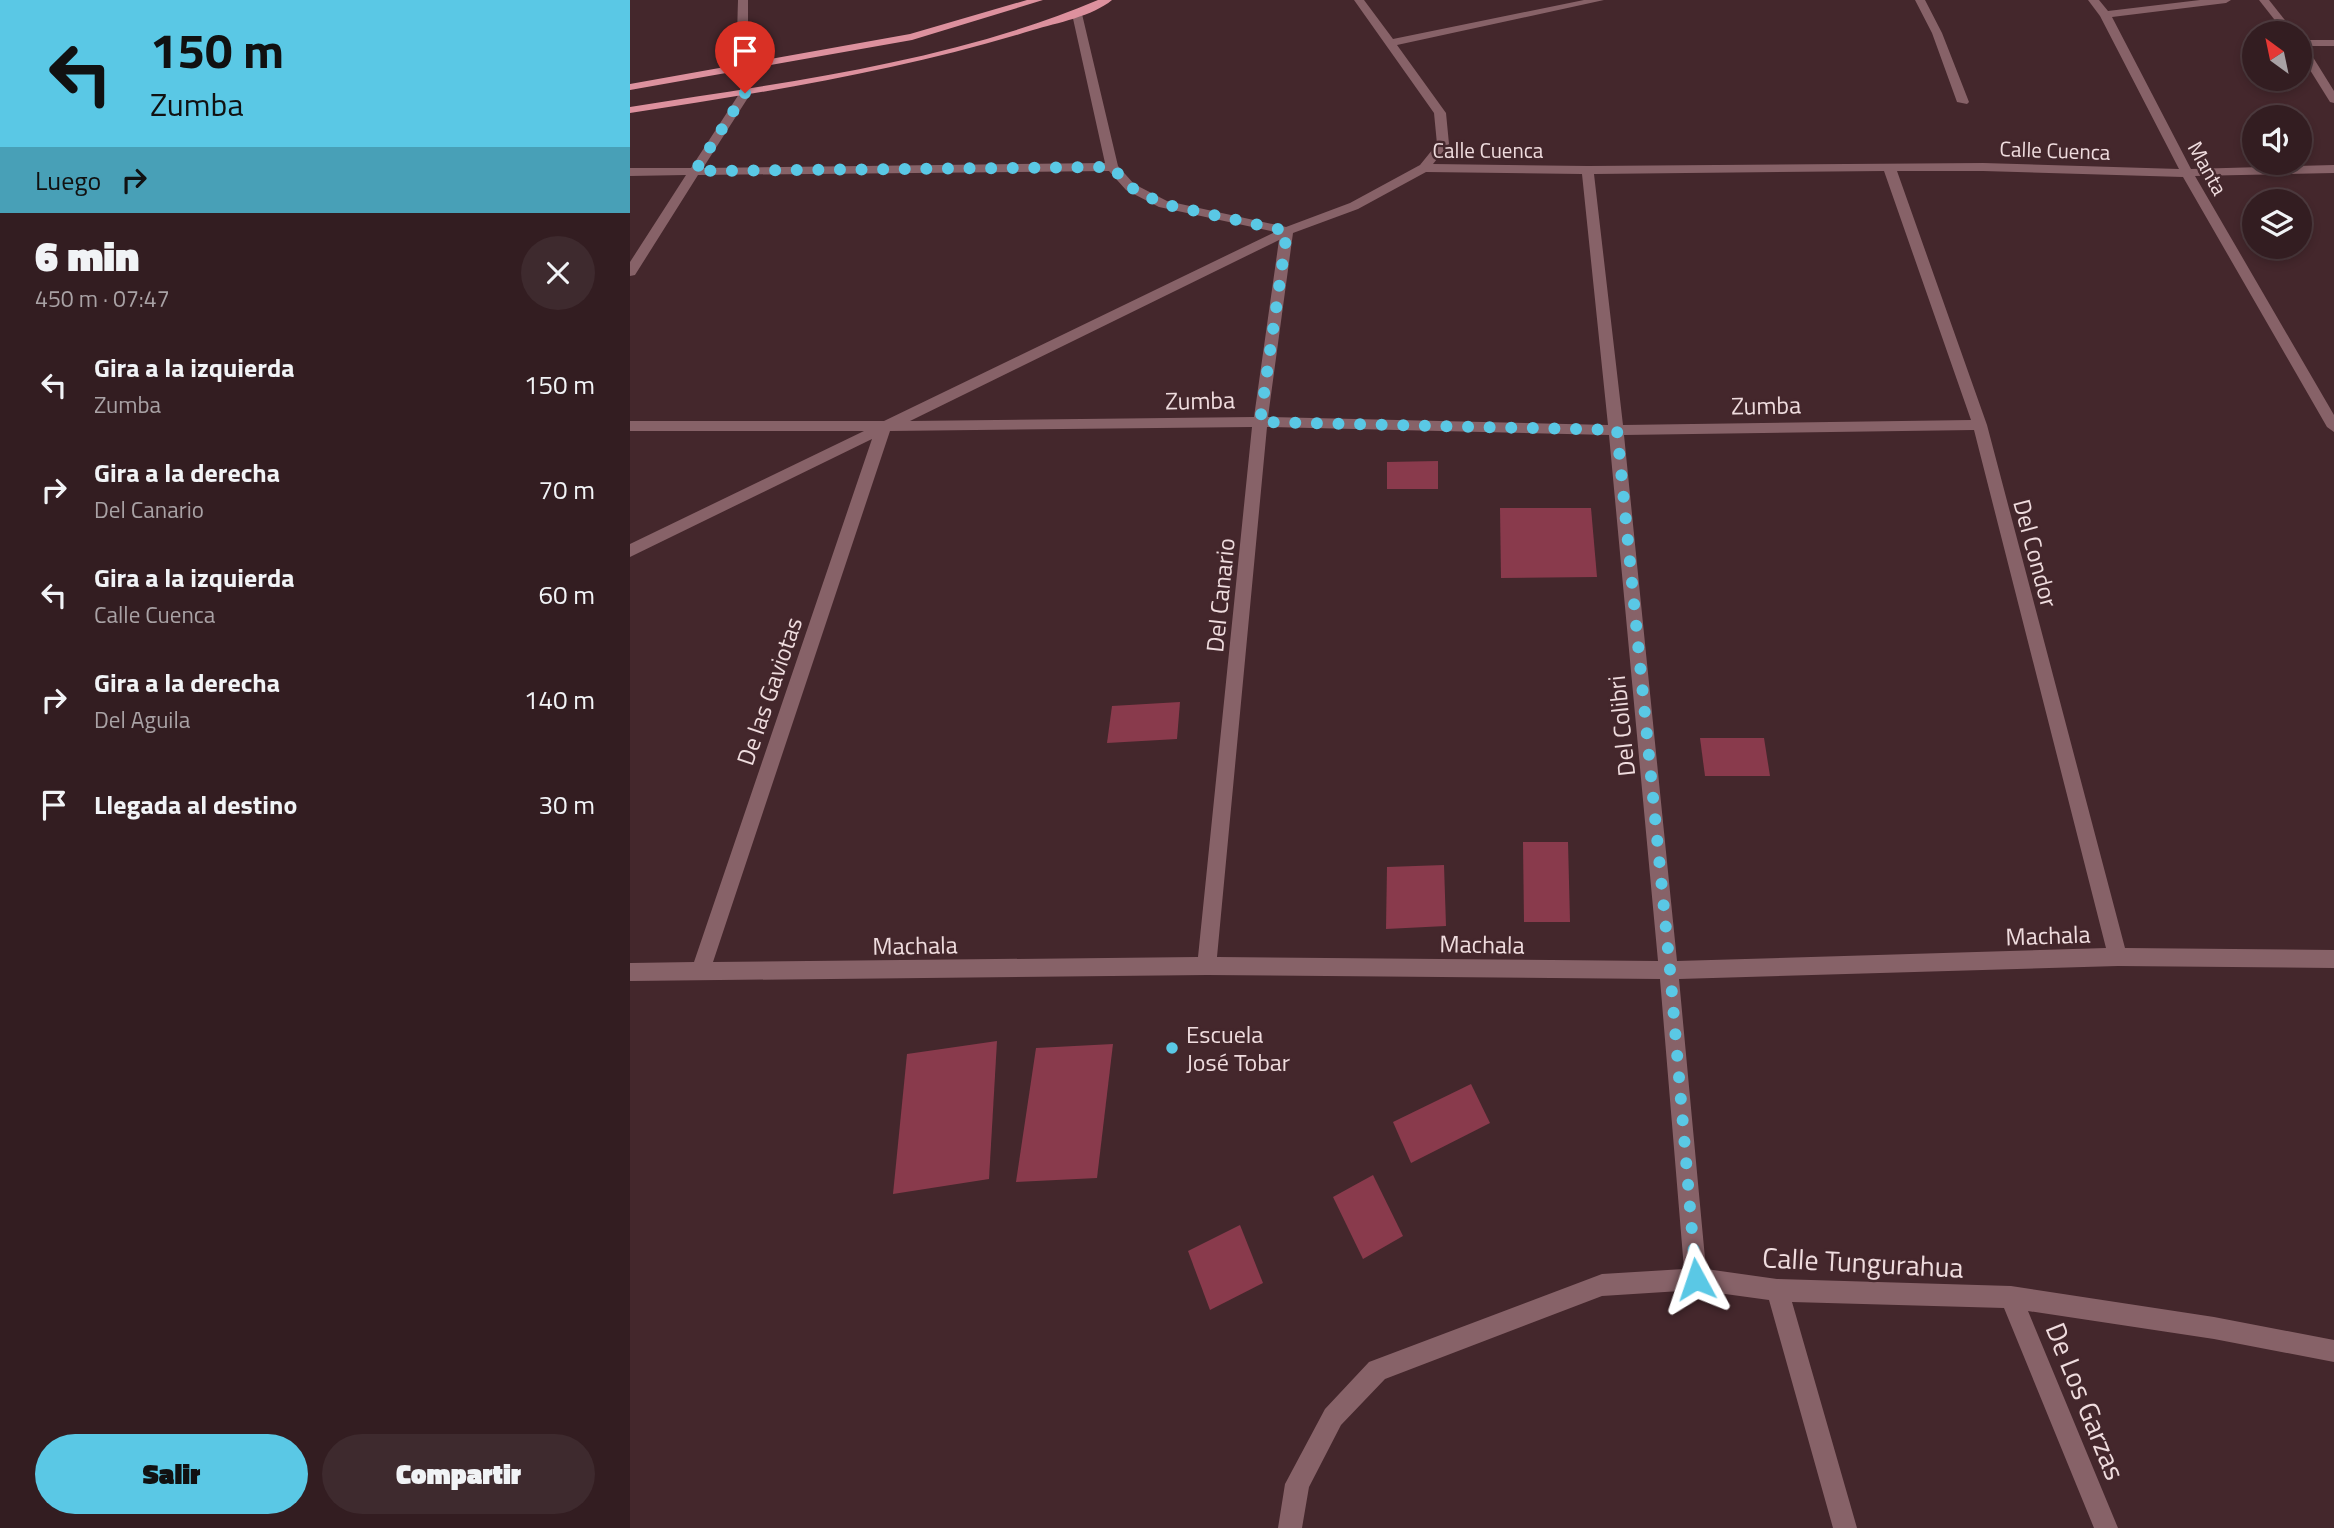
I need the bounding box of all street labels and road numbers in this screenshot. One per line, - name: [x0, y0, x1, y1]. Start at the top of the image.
- street label: Calle Cuenca: [1999, 132, 2111, 168]
- street label: Calle Cuenca: [1433, 134, 1544, 166]
- street label: Manta: [2180, 135, 2236, 201]
- street label: Zumba: [1165, 381, 1235, 419]
- street label: Zumba: [1731, 386, 1801, 424]
- street label: Del Condor: [2004, 495, 2068, 611]
- street label: Del Canario: [1196, 536, 1244, 654]
- street label: De las Gaviotas: [727, 612, 811, 770]
- street label: Del Colibri: [1598, 674, 1644, 778]
- street label: Machala: [2005, 916, 2091, 954]
- street label: Machala: [1439, 925, 1525, 963]
- street label: Machala: [872, 926, 958, 964]
- street label: Calle Tungurahua: [1761, 1235, 1965, 1289]
- street label: De Los Garzas: [2035, 1316, 2137, 1486]

